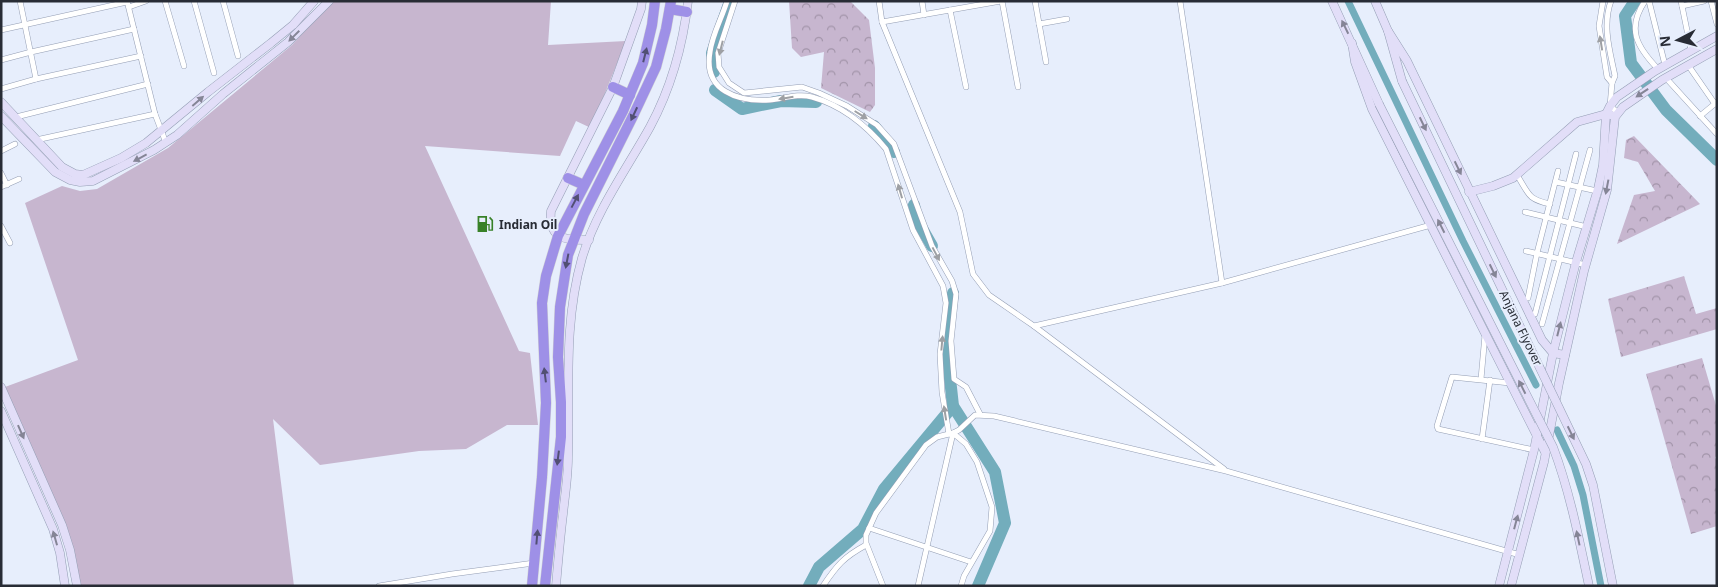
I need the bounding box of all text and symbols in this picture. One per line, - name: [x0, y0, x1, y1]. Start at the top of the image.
- north arrow: [1653, 15, 1703, 65]
- one-way arrow: [1341, 20, 1349, 35]
- one-way arrow: [288, 30, 300, 42]
- one-way arrow: [1597, 34, 1605, 50]
- text: N: [1655, 35, 1675, 48]
- one-way arrow: [716, 40, 724, 55]
- one-way arrow: [641, 47, 649, 63]
- one-way arrow: [1636, 88, 1649, 98]
- one-way arrow: [777, 94, 793, 102]
- one-way arrow: [191, 95, 204, 106]
- one-way arrow: [630, 106, 639, 121]
- one-way arrow: [854, 110, 868, 120]
- one-way arrow: [1419, 117, 1427, 132]
- one-way arrow: [132, 154, 147, 162]
- one-way arrow: [1454, 161, 1462, 176]
- one-way arrow: [1602, 179, 1610, 195]
- one-way arrow: [896, 184, 904, 199]
- one-way arrow: [571, 194, 579, 209]
- fuel station icon: Indian Oil: [475, 214, 495, 234]
- place label: Indian Oil: [499, 216, 557, 233]
- one-way arrow: [1437, 219, 1445, 233]
- one-way arrow: [932, 247, 940, 262]
- one-way arrow: [563, 253, 571, 268]
- one-way arrow: [1490, 264, 1498, 278]
- street label: Anjana Flyover: [1495, 287, 1547, 369]
- one-way arrow: [1555, 322, 1563, 337]
- one-way arrow: [938, 335, 946, 351]
- one-way arrow: [541, 367, 549, 383]
- one-way arrow: [1518, 379, 1526, 394]
- one-way arrow: [941, 405, 949, 421]
- one-way arrow: [17, 425, 25, 439]
- one-way arrow: [1568, 426, 1576, 440]
- one-way arrow: [554, 450, 562, 466]
- one-way arrow: [1512, 514, 1520, 529]
- one-way arrow: [533, 529, 541, 545]
- one-way arrow: [51, 530, 59, 545]
- one-way arrow: [1574, 531, 1582, 546]

